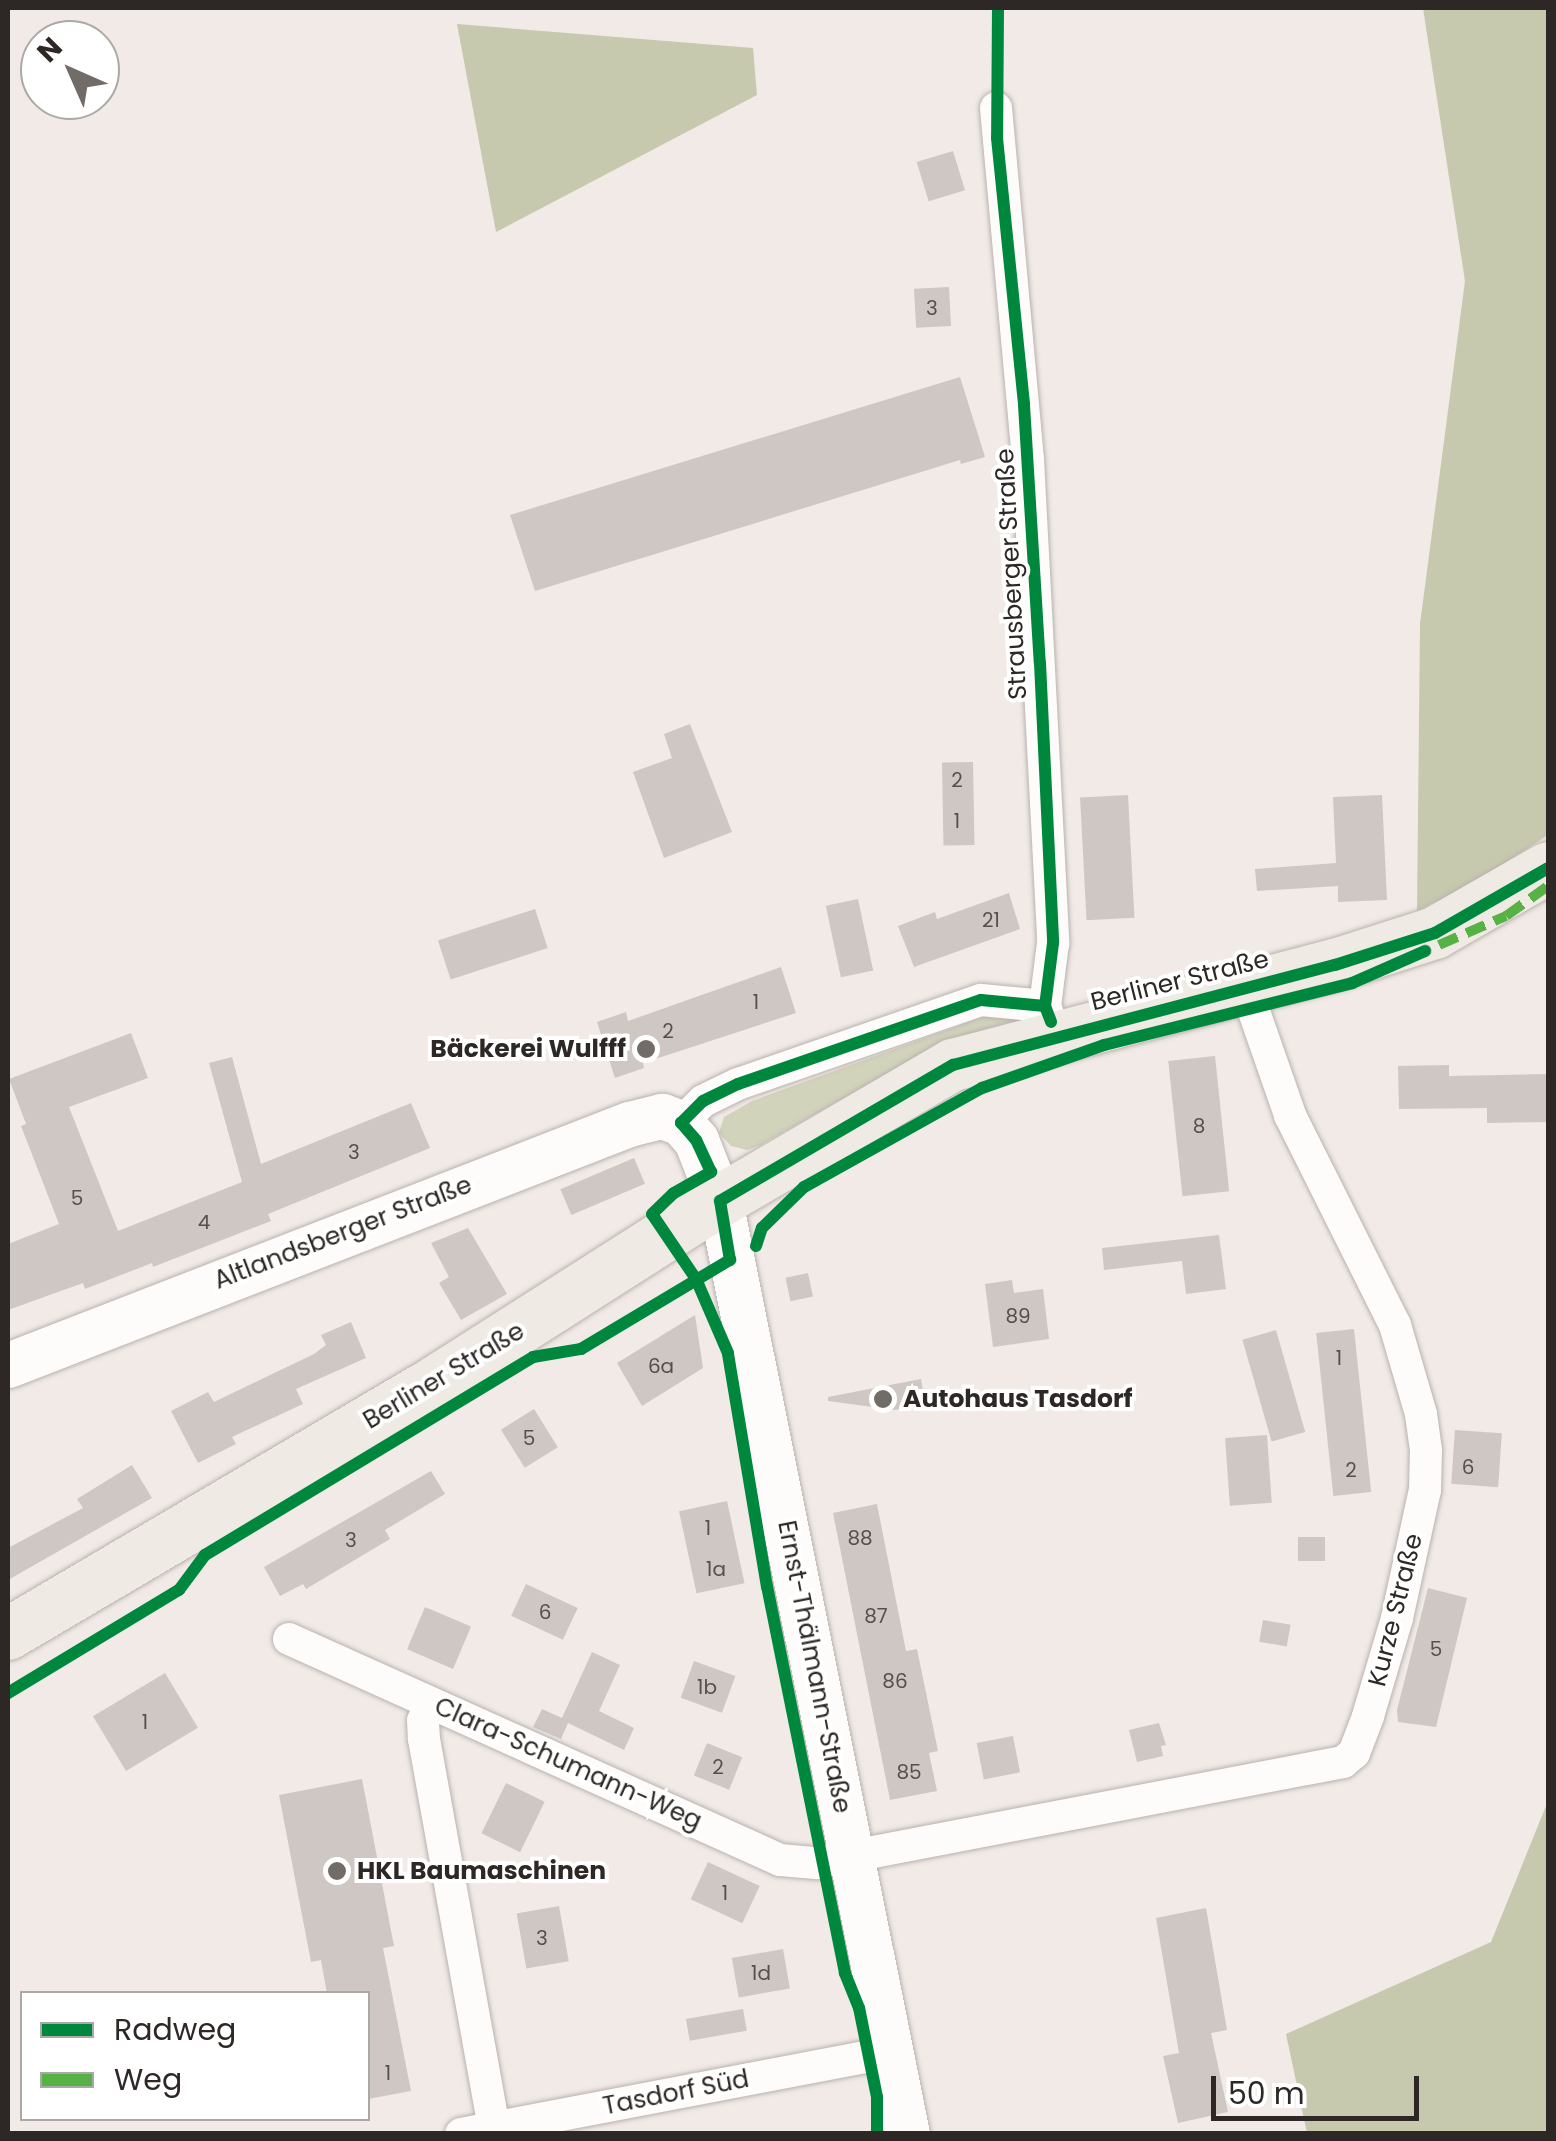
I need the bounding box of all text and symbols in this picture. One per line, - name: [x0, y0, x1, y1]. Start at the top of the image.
- north arrow: [20, 20, 120, 120]
- text: N: [29, 29, 71, 71]
- house number: 3: [926, 296, 938, 320]
- street label: Strausberger Straße: [990, 448, 1034, 700]
- house number: 2: [951, 768, 963, 792]
- house number: 1: [954, 809, 960, 833]
- house number: 21: [982, 908, 1000, 932]
- street label: Berliner Straße: [1088, 944, 1272, 1018]
- house number: 1: [753, 990, 759, 1014]
- house number: 2: [662, 1019, 674, 1043]
- place label: Bäckerei Wulfff: [430, 1034, 626, 1064]
- marker: Bäckerei Wulfff: [635, 1038, 657, 1060]
- house number: 8: [1193, 1114, 1205, 1138]
- house number: 3: [348, 1140, 360, 1164]
- street label: Altlandsberger Straße: [210, 1170, 476, 1296]
- house number: 5: [71, 1186, 83, 1210]
- house number: 4: [198, 1210, 210, 1234]
- house number: 89: [1005, 1304, 1031, 1328]
- street label: Berliner Straße: [358, 1316, 530, 1436]
- house number: 1: [1336, 1346, 1342, 1370]
- house number: 6a: [648, 1354, 674, 1378]
- place label: Autohaus Tasdorf: [903, 1384, 1133, 1414]
- marker: Autohaus Tasdorf: [872, 1388, 894, 1410]
- house number: 5: [523, 1426, 535, 1450]
- house number: 6: [1462, 1455, 1474, 1479]
- house number: 2: [1345, 1458, 1357, 1482]
- house number: 1: [705, 1516, 711, 1540]
- street label: Ernst-Thälmann-Straße: [771, 1518, 857, 1816]
- house number: 88: [847, 1526, 873, 1550]
- house number: 3: [345, 1528, 357, 1552]
- street label: Kurze Straße: [1363, 1531, 1429, 1689]
- house number: 1a: [706, 1557, 726, 1581]
- house number: 6: [539, 1600, 551, 1624]
- house number: 87: [864, 1604, 888, 1628]
- house number: 5: [1430, 1637, 1442, 1661]
- house number: 86: [882, 1669, 908, 1693]
- house number: 1b: [697, 1675, 717, 1699]
- street label: Clara-Schumann-Weg: [430, 1691, 706, 1837]
- house number: 1: [142, 1710, 148, 1734]
- house number: 2: [712, 1755, 724, 1779]
- house number: 85: [896, 1760, 922, 1784]
- place label: HKL Baumaschinen: [357, 1856, 606, 1886]
- marker: HKL Baumaschinen: [326, 1860, 348, 1882]
- house number: 1: [722, 1881, 728, 1905]
- house number: 3: [536, 1926, 548, 1950]
- house number: 1d: [751, 1961, 771, 1985]
- legend: [20, 1991, 370, 2121]
- text: Radweg: [114, 2008, 236, 2051]
- scale bar: [1216, 2056, 1424, 2118]
- text: Weg: [114, 2058, 182, 2101]
- house number: 1: [385, 2061, 391, 2085]
- street label: Tasdorf Süd: [600, 2064, 752, 2122]
- text: 50 m: [1228, 2072, 1305, 2115]

